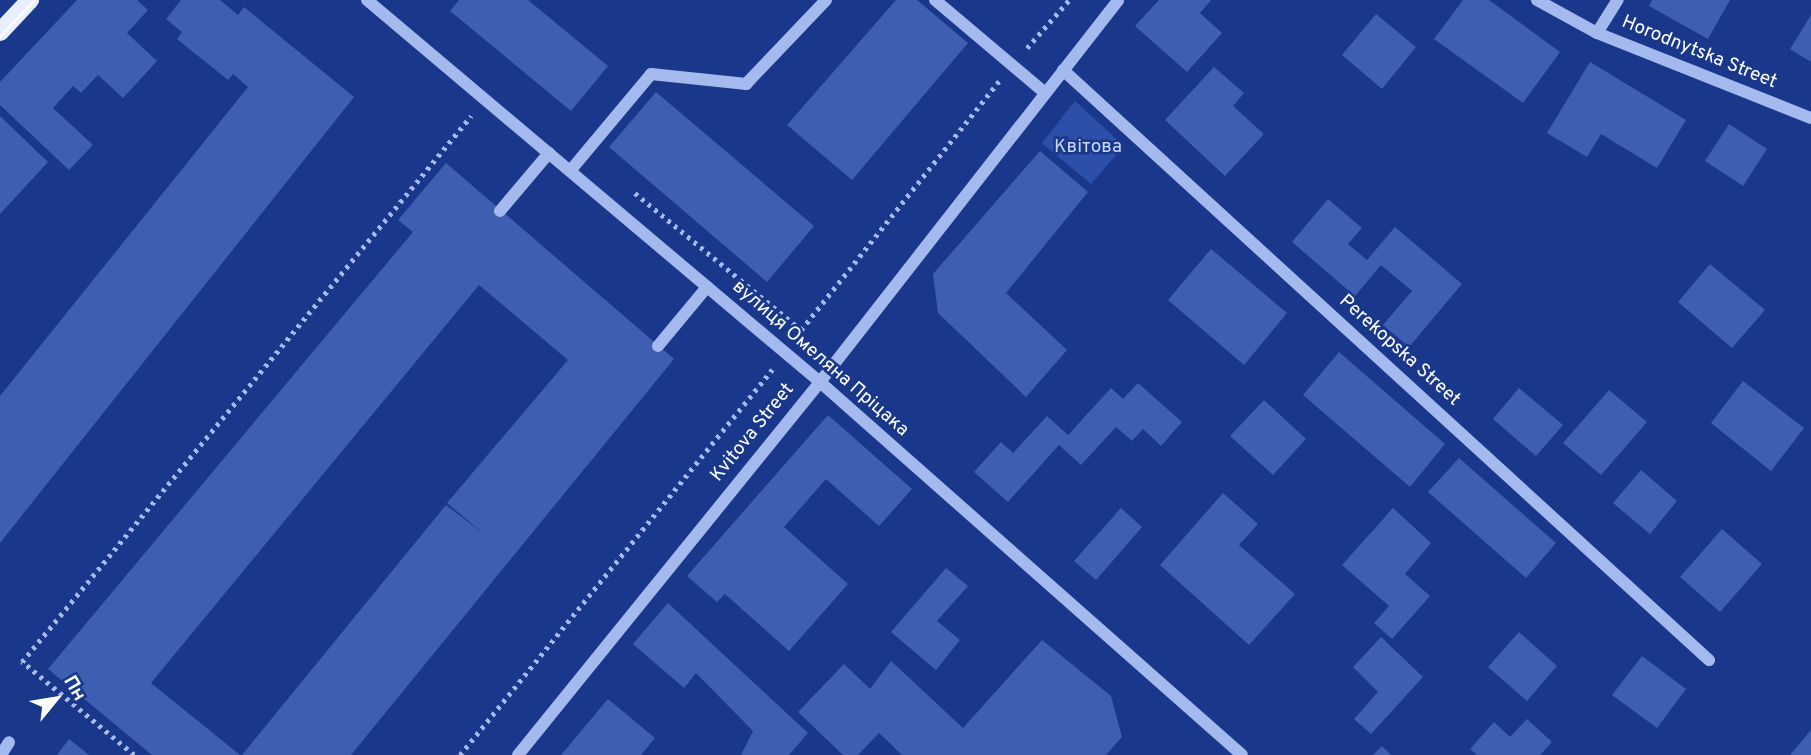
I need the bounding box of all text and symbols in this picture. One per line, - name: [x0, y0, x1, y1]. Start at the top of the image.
- street label: Horodnytska Street: [1618, 11, 1780, 95]
- park label: Квітова: [1054, 137, 1122, 159]
- street label: вулиця Омеляна Пріцака: [727, 276, 913, 442]
- street label: Perekopska Street: [1334, 291, 1464, 411]
- street label: Kvitova Street: [706, 379, 800, 487]
- north arrow: [21, 664, 91, 734]
- text: Пн: [57, 671, 91, 706]

